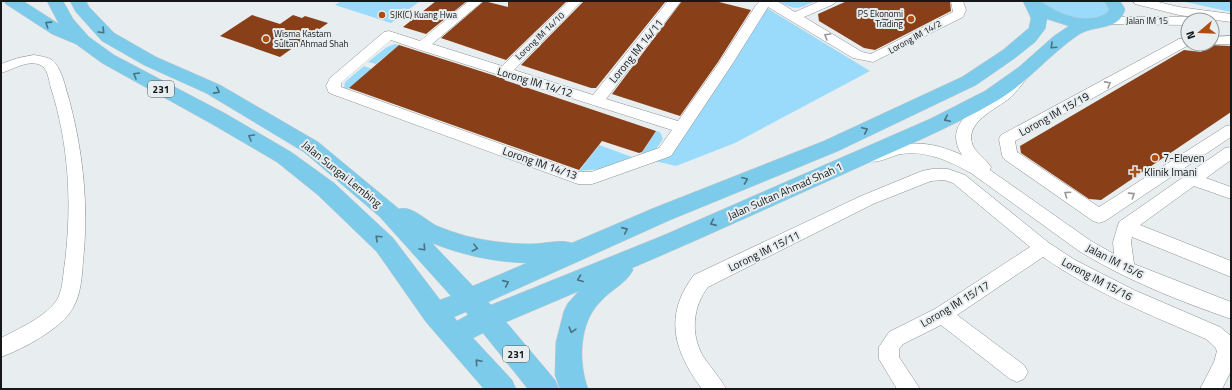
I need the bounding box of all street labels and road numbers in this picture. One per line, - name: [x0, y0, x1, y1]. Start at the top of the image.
- street label: Lorong IM 14/10: [512, 9, 567, 62]
- street label: Jalan IM 15: [1126, 14, 1168, 27]
- street label: Lorong IM 14/11: [605, 16, 667, 86]
- street label: Lorong IM 14/2: [886, 17, 944, 57]
- street label: Lorong IM 14/12: [495, 63, 575, 101]
- road number: 231: [148, 81, 174, 97]
- street label: Lorong IM 15/19: [1016, 88, 1092, 140]
- street label: Jalan Sungai Lembing: [299, 137, 386, 211]
- street label: Lorong IM 14/13: [500, 143, 580, 183]
- street label: Jalan Sultan Ahmad Shah 1: [725, 158, 845, 224]
- street label: Lorong IM 15/11: [725, 227, 803, 275]
- street label: Jalan IM 15/6: [1084, 240, 1146, 282]
- street label: Lorong IM 15/16: [1059, 254, 1135, 304]
- street label: Lorong IM 15/17: [917, 277, 993, 331]
- road number: 231: [503, 346, 529, 362]

